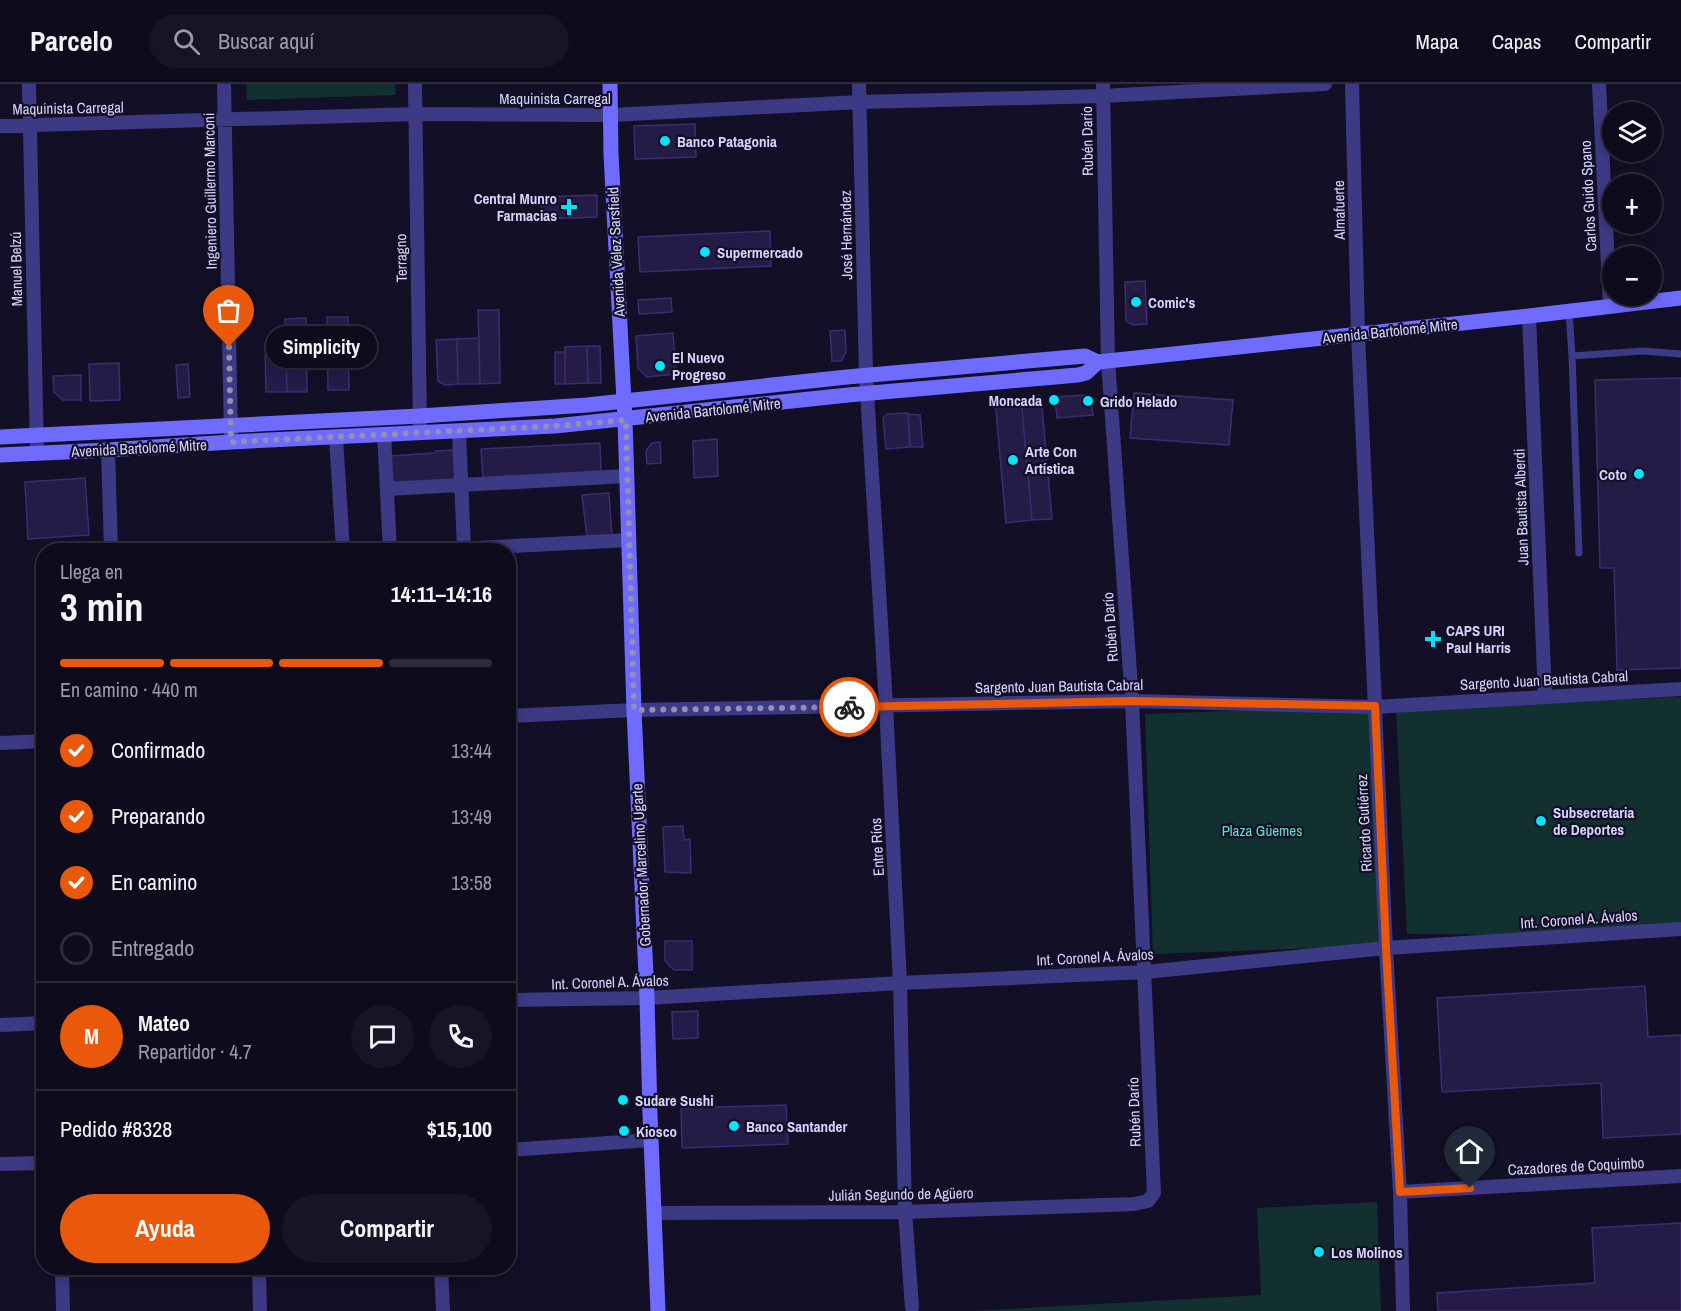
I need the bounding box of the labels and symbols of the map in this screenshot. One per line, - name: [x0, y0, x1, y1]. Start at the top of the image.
- street label: Maquinista Carregal: [499, 88, 611, 109]
- street label: Maquinista Carregal: [12, 97, 124, 119]
- street label: Rubén Darío: [1076, 106, 1098, 176]
- street label: Ingeniero Guillermo Marconi: [198, 113, 222, 269]
- place label: Banco Patagonia: [677, 131, 777, 152]
- marker: Banco Patagonia: [658, 134, 672, 148]
- street label: Carlos Guido Spano: [1575, 140, 1601, 252]
- street label: Almafuerte: [1328, 180, 1350, 241]
- street label: Avenida Vélez Sarsfield: [602, 186, 630, 319]
- place label: Central Munro Farmacias: [474, 188, 557, 226]
- street label: José Hernández: [835, 190, 857, 280]
- marker: Central Munro Farmacias: [562, 200, 576, 214]
- street label: Manuel Belzú: [5, 232, 27, 306]
- street label: Terragno: [390, 233, 412, 282]
- place label: Supermercado: [717, 242, 803, 263]
- marker: Supermercado: [698, 245, 712, 259]
- pin: [203, 285, 254, 347]
- place label: Comic's: [1148, 292, 1196, 313]
- marker: Comic's: [1129, 295, 1143, 309]
- street label: Avenida Bartolomé Mitre: [1320, 313, 1459, 349]
- callout: Simplicity: [265, 326, 376, 368]
- place label: El Nuevo Progreso: [672, 347, 726, 385]
- marker: El Nuevo Progreso: [653, 359, 667, 373]
- place label: Moncada: [989, 390, 1042, 411]
- place label: Grido Helado: [1100, 391, 1177, 412]
- street label: Avenida Bartolomé Mitre: [643, 392, 782, 428]
- marker: Moncada: [1047, 393, 1061, 407]
- marker: Grido Helado: [1081, 394, 1095, 408]
- street label: Avenida Bartolomé Mitre: [70, 434, 208, 462]
- place label: Arte Con Artística: [1025, 441, 1077, 479]
- street label: Juan Bautista Alberdi: [1508, 448, 1534, 566]
- marker: Arte Con Artística: [1006, 453, 1020, 467]
- place label: Coto: [1599, 464, 1627, 485]
- marker: Coto: [1632, 467, 1646, 481]
- street label: Rubén Darío: [1097, 591, 1123, 663]
- place label: CAPS URI Paul Harris: [1446, 620, 1511, 658]
- marker: CAPS URI Paul Harris: [1424, 630, 1442, 648]
- street label: Sargento Juan Bautista Cabral: [1459, 665, 1629, 695]
- street label: Sargento Juan Bautista Cabral: [975, 674, 1143, 698]
- courier: [819, 677, 879, 737]
- street label: Ricardo Gutiérrez: [1351, 774, 1377, 872]
- street label: Gobernador Marcelino Ugarte: [626, 783, 656, 947]
- place label: Subsecretaria de Deportes: [1553, 802, 1635, 840]
- marker: Subsecretaria de Deportes: [1534, 814, 1548, 828]
- street label: Entre Ríos: [865, 817, 889, 877]
- park label: Plaza Güemes: [1222, 820, 1302, 841]
- street label: Int. Coronel A. Ávalos: [1520, 904, 1638, 934]
- street label: Int. Coronel A. Ávalos: [1036, 943, 1154, 971]
- street label: Int. Coronel A. Ávalos: [551, 969, 669, 995]
- street label: Rubén Darío: [1122, 1077, 1146, 1147]
- place label: Sudare Sushi: [635, 1090, 714, 1111]
- marker: Sudare Sushi: [616, 1093, 630, 1107]
- place label: Banco Santander: [746, 1116, 847, 1137]
- marker: Banco Santander: [727, 1119, 741, 1133]
- place label: Kiosco: [636, 1121, 677, 1142]
- marker: Kiosco: [617, 1124, 631, 1138]
- pin: [1444, 1126, 1495, 1188]
- street label: Cazadores de Coquimbo: [1507, 1152, 1645, 1180]
- street label: Julián Segundo de Agüero: [828, 1182, 974, 1206]
- place label: Los Molinos: [1331, 1242, 1403, 1263]
- marker: Los Molinos: [1312, 1245, 1326, 1259]

